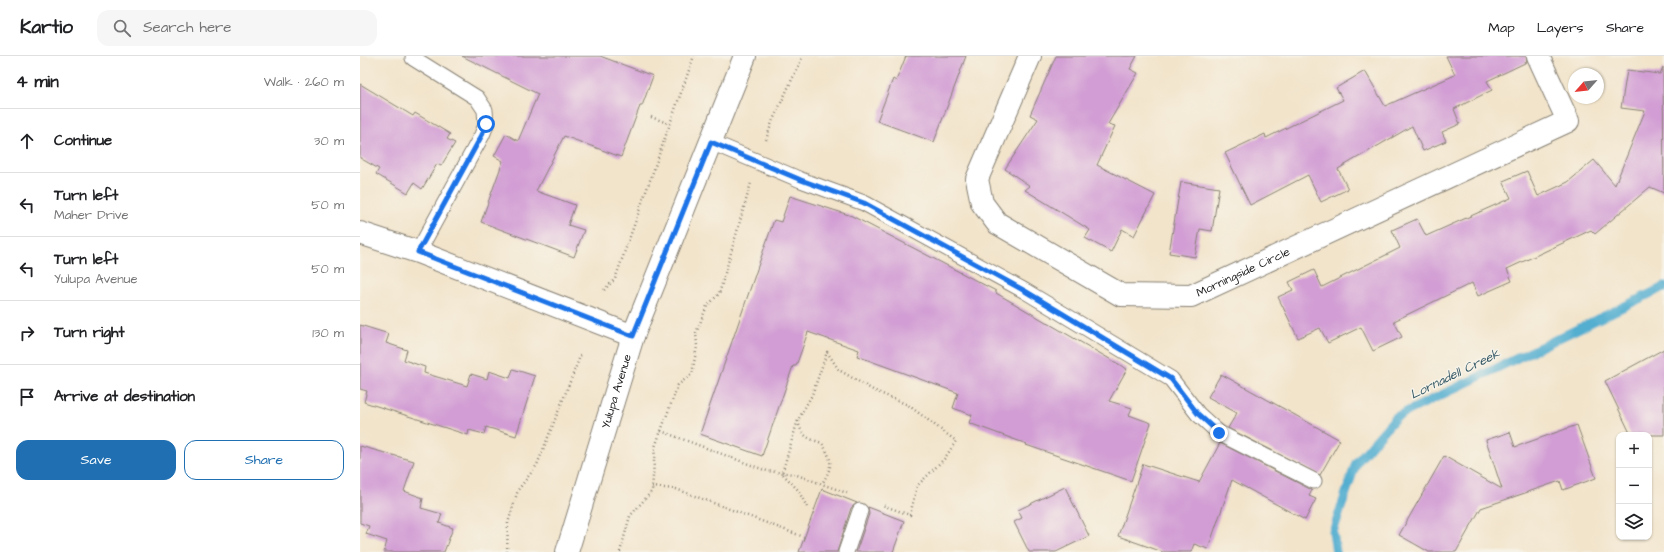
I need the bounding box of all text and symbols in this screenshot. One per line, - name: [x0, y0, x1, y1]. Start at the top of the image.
- search box: [97, 10, 377, 46]
- text: Kartio: [20, 14, 73, 41]
- icon: search: [111, 17, 133, 39]
- text: Search here: [143, 17, 231, 38]
- text: Map: [1488, 18, 1515, 38]
- text: Layers: [1537, 18, 1584, 38]
- text: Share: [1606, 18, 1644, 38]
- north arrow: [1568, 68, 1604, 104]
- text: 4 min: [16, 70, 59, 94]
- text: Walk · 260 m: [264, 73, 344, 91]
- route start: [477, 115, 495, 133]
- icon: ahead: [16, 130, 38, 152]
- text: Continue: [54, 130, 112, 151]
- text: 30 m: [314, 132, 344, 150]
- text: Turn left: [54, 185, 118, 206]
- icon: left: [16, 194, 38, 216]
- text: 50 m: [311, 196, 344, 214]
- text: Maher Drive: [54, 206, 129, 224]
- street label: Morningside Circle: [1193, 243, 1293, 301]
- text: Turn left: [54, 249, 118, 270]
- icon: left: [16, 258, 38, 280]
- text: 50 m: [311, 260, 344, 278]
- text: Yulupa Avenue: [54, 270, 137, 288]
- icon: right: [16, 322, 38, 344]
- text: Turn right: [54, 322, 125, 343]
- text: 130 m: [312, 324, 344, 342]
- water label: Lornadell Creek: [1407, 344, 1504, 404]
- street label: Yulupa Avenue: [597, 351, 636, 431]
- icon: arrive: [16, 386, 38, 408]
- text: Arrive at destination: [54, 386, 195, 407]
- route end: [1210, 424, 1228, 442]
- map controls: [1616, 432, 1652, 540]
- button: +: [1616, 432, 1652, 468]
- button: Save: [16, 440, 176, 480]
- button: Share: [184, 440, 344, 480]
- button: −: [1616, 468, 1652, 504]
- button: layers: [1616, 504, 1652, 540]

